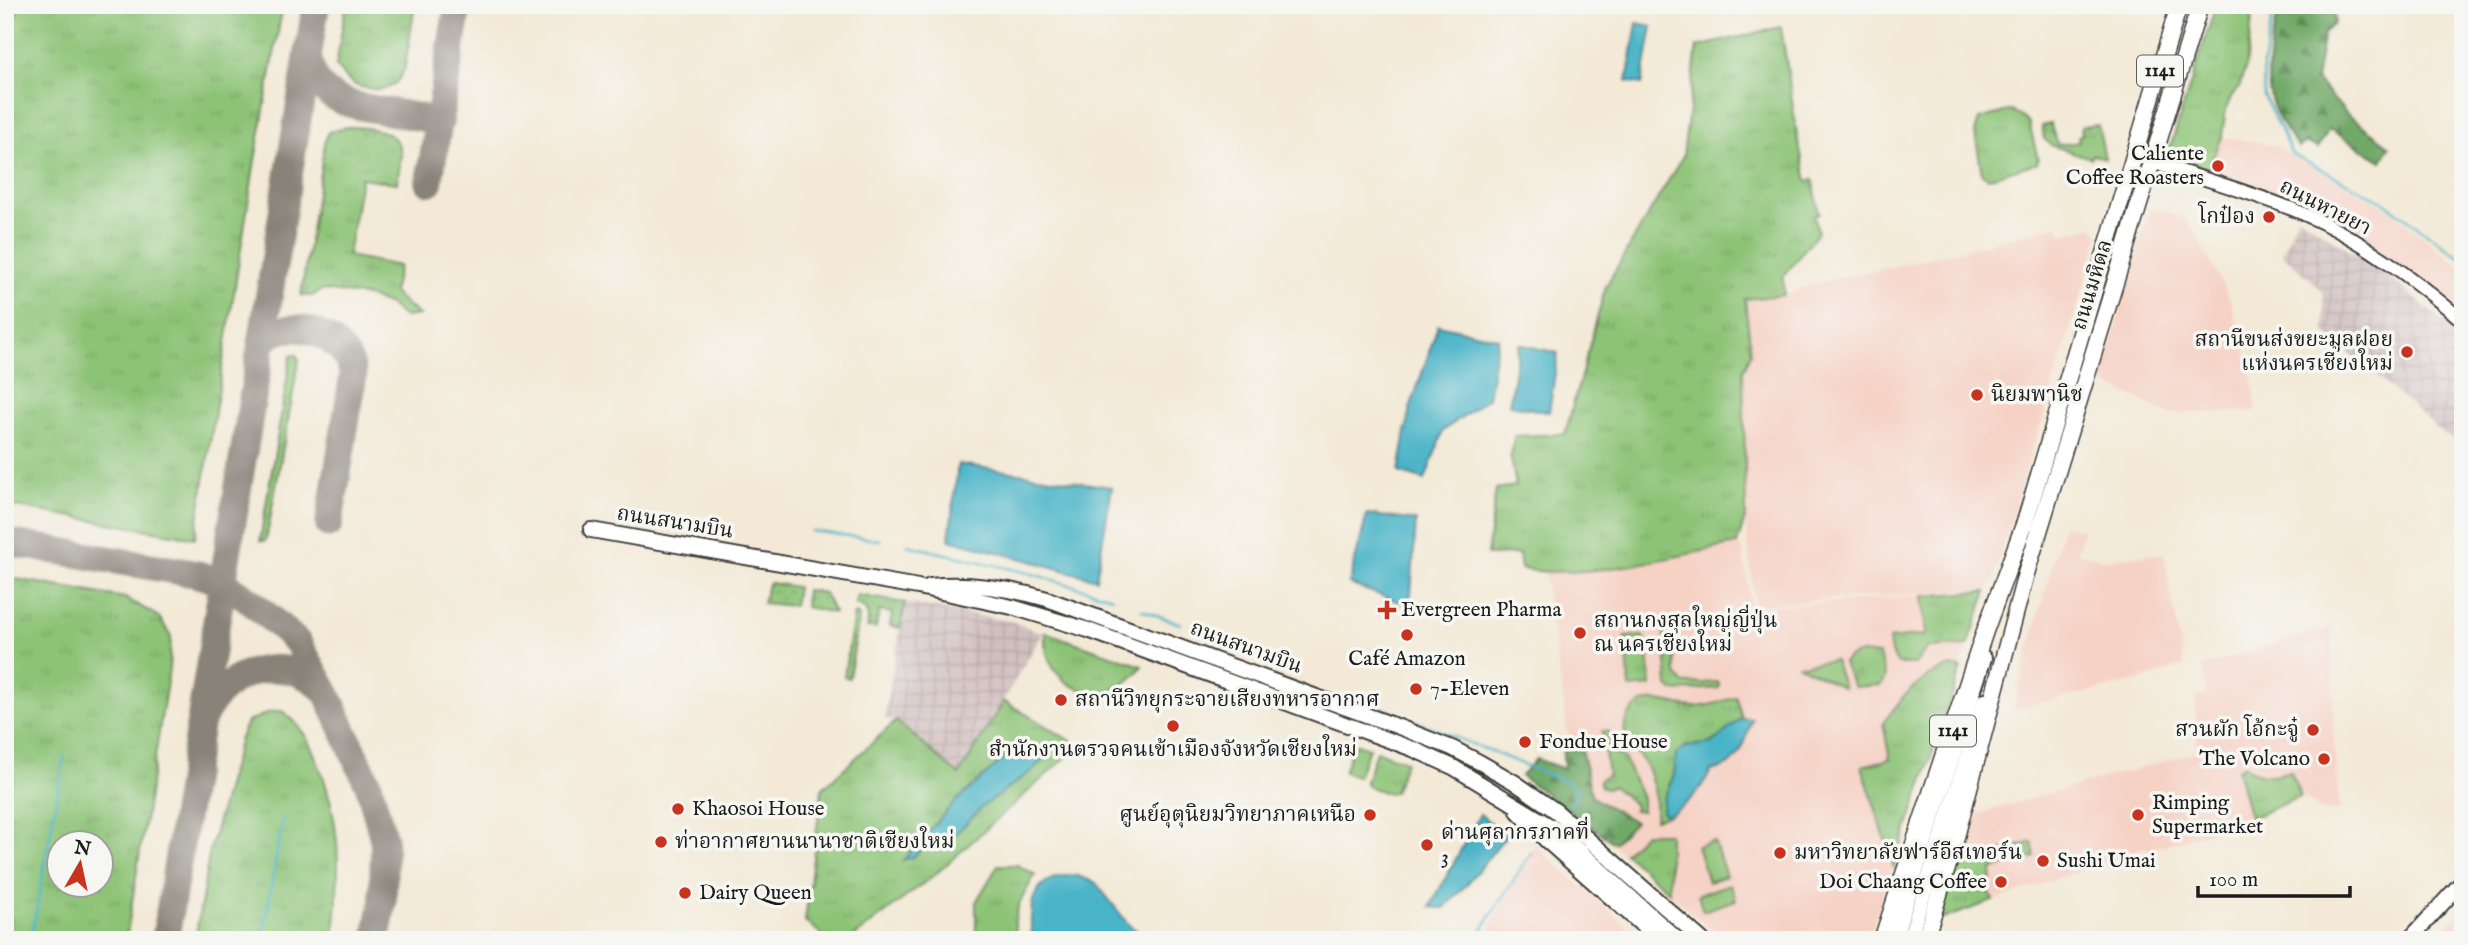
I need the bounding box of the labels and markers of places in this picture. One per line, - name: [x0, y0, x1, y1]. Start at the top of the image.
- place label: Caliente Coffee Roasters: [2066, 141, 2204, 192]
- marker: Caliente Coffee Roasters: [2210, 158, 2226, 174]
- place label: โกป๋อง: [2197, 201, 2255, 231]
- marker: โกป๋อง: [2261, 209, 2277, 225]
- place label: สถานีขนส่งขยะมูลฝอย แห่งนครเชียงใหม่: [2195, 327, 2393, 378]
- marker: สถานีขนส่งขยะมูลฝอย แห่งนครเชียงใหม่: [2399, 344, 2415, 360]
- place label: นิยมพานิช: [1991, 382, 2083, 409]
- marker: นิยมพานิช: [1969, 387, 1985, 403]
- place label: Evergreen Pharma: [1401, 597, 1562, 624]
- marker: Evergreen Pharma: [1379, 602, 1395, 618]
- place label: สถานกงสุลใหญ่ญี่ปุ่น ณ นครเชียงใหม่: [1594, 604, 1777, 659]
- marker: สถานกงสุลใหญ่ญี่ปุ่น ณ นครเชียงใหม่: [1572, 625, 1588, 641]
- marker: Café Amazon: [1399, 627, 1415, 643]
- place label: Café Amazon: [1348, 646, 1466, 673]
- place label: 7-Eleven: [1430, 676, 1509, 703]
- marker: 7-Eleven: [1408, 681, 1424, 697]
- place label: สถานีวิทยุกระจายเสียงทหารอากาศ: [1075, 687, 1379, 714]
- marker: สถานีวิทยุกระจายเสียงทหารอากาศ: [1053, 692, 1069, 708]
- place label: สวนผัก โอ้กะจู๋: [2175, 714, 2299, 744]
- marker: สำนักงานตรวจคนเข้าเมืองจังหวัดเชียงใหม่: [1165, 718, 1181, 734]
- marker: สวนผัก โอ้กะจู๋: [2305, 722, 2321, 738]
- place label: Fondue House: [1539, 729, 1668, 756]
- place label: สำนักงานตรวจคนเข้าเมืองจังหวัดเชียงใหม่: [989, 734, 1357, 764]
- marker: Fondue House: [1517, 734, 1533, 750]
- place label: The Volcano: [2199, 746, 2310, 773]
- marker: The Volcano: [2316, 751, 2332, 767]
- place label: Rimping Supermarket: [2152, 790, 2263, 841]
- place label: Khaosoi House: [692, 796, 825, 823]
- marker: Khaosoi House: [670, 801, 686, 817]
- place label: ศูนย์อุตุนิยมวิทยาภาคเหนือ: [1119, 801, 1356, 829]
- marker: ศูนย์อุตุนิยมวิทยาภาคเหนือ: [1362, 807, 1378, 823]
- marker: Rimping Supermarket: [2130, 807, 2146, 823]
- place label: ด่านศุลากรภาคที่ 3: [1441, 816, 1589, 871]
- place label: ท่าอากาศยานนานาชาติเชียงใหม่: [675, 826, 954, 856]
- marker: ท่าอากาศยานนานาชาติเชียงใหม่: [653, 834, 669, 850]
- marker: ด่านศุลากรภาคที่ 3: [1419, 837, 1435, 853]
- place label: มหาวิทยาลัยฟาร์อีสเทอร์น: [1794, 839, 2022, 867]
- marker: มหาวิทยาลัยฟาร์อีสเทอร์น: [1772, 845, 1788, 861]
- place label: Sushi Umai: [2057, 848, 2156, 875]
- marker: Sushi Umai: [2035, 853, 2051, 869]
- place label: Doi Chaang Coffee: [1819, 869, 1987, 896]
- marker: Doi Chaang Coffee: [1993, 874, 2009, 890]
- place label: Dairy Queen: [699, 880, 812, 907]
- marker: Dairy Queen: [677, 885, 693, 901]

